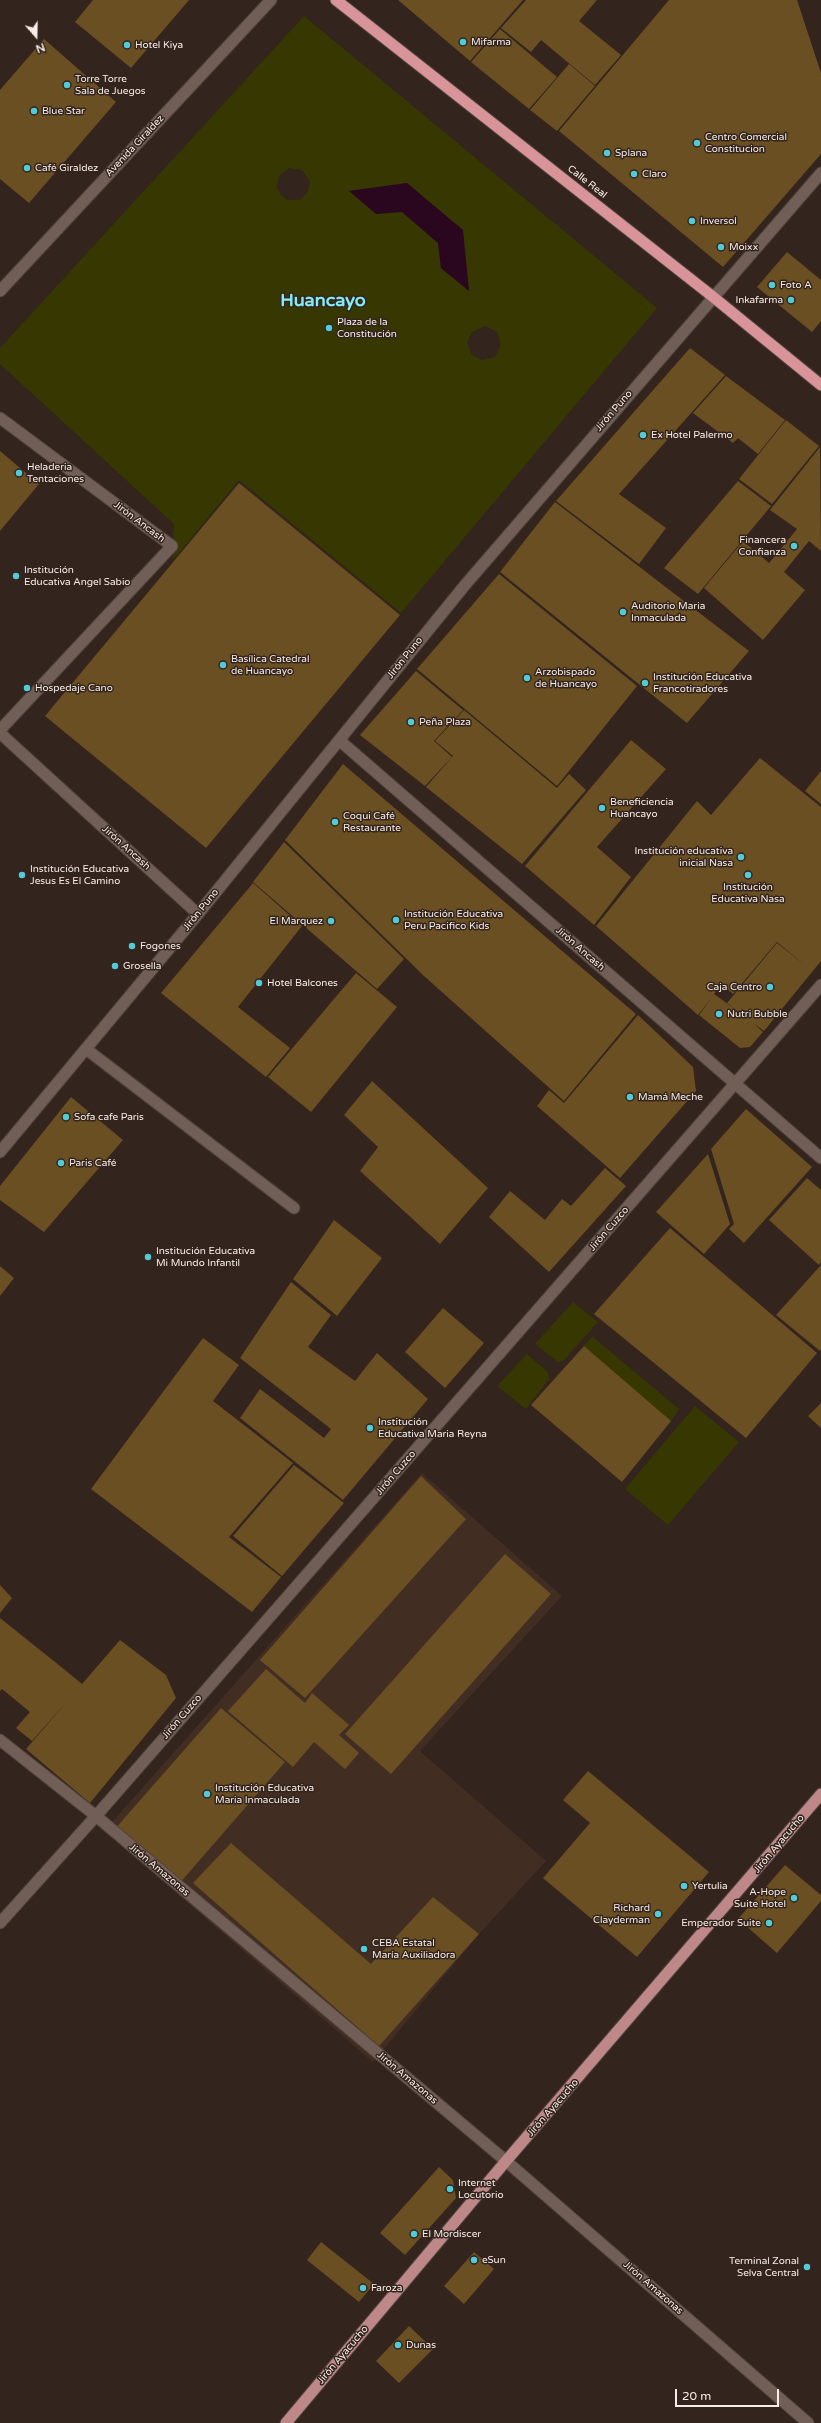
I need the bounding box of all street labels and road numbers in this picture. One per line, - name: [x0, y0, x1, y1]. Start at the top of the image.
- street label: Avenida Giraldez: [103, 113, 167, 179]
- street label: Calle Real: [565, 163, 609, 201]
- street label: Jirón Puno: [593, 388, 635, 434]
- street label: Jirón Ancash: [111, 499, 167, 545]
- street label: Jirón Puno: [384, 635, 426, 681]
- street label: Jirón Ancash: [99, 823, 153, 873]
- street label: Jirón Puno: [180, 887, 222, 933]
- street label: Jirón Ancash: [553, 924, 607, 974]
- street label: Jirón Cuzco: [586, 1204, 632, 1254]
- street label: Jirón Cuzco: [373, 1448, 419, 1498]
- street label: Jirón Cuzco: [159, 1692, 205, 1742]
- street label: Jirón Ayacucho: [751, 1812, 807, 1876]
- street label: Jirón Amazonas: [126, 1841, 192, 1899]
- street label: Jirón Amazonas: [374, 2049, 440, 2107]
- street label: Jirón Ayacucho: [525, 2077, 581, 2139]
- street label: Jirón Amazonas: [621, 2259, 685, 2317]
- street label: Jirón Ayacucho: [315, 2323, 371, 2387]

